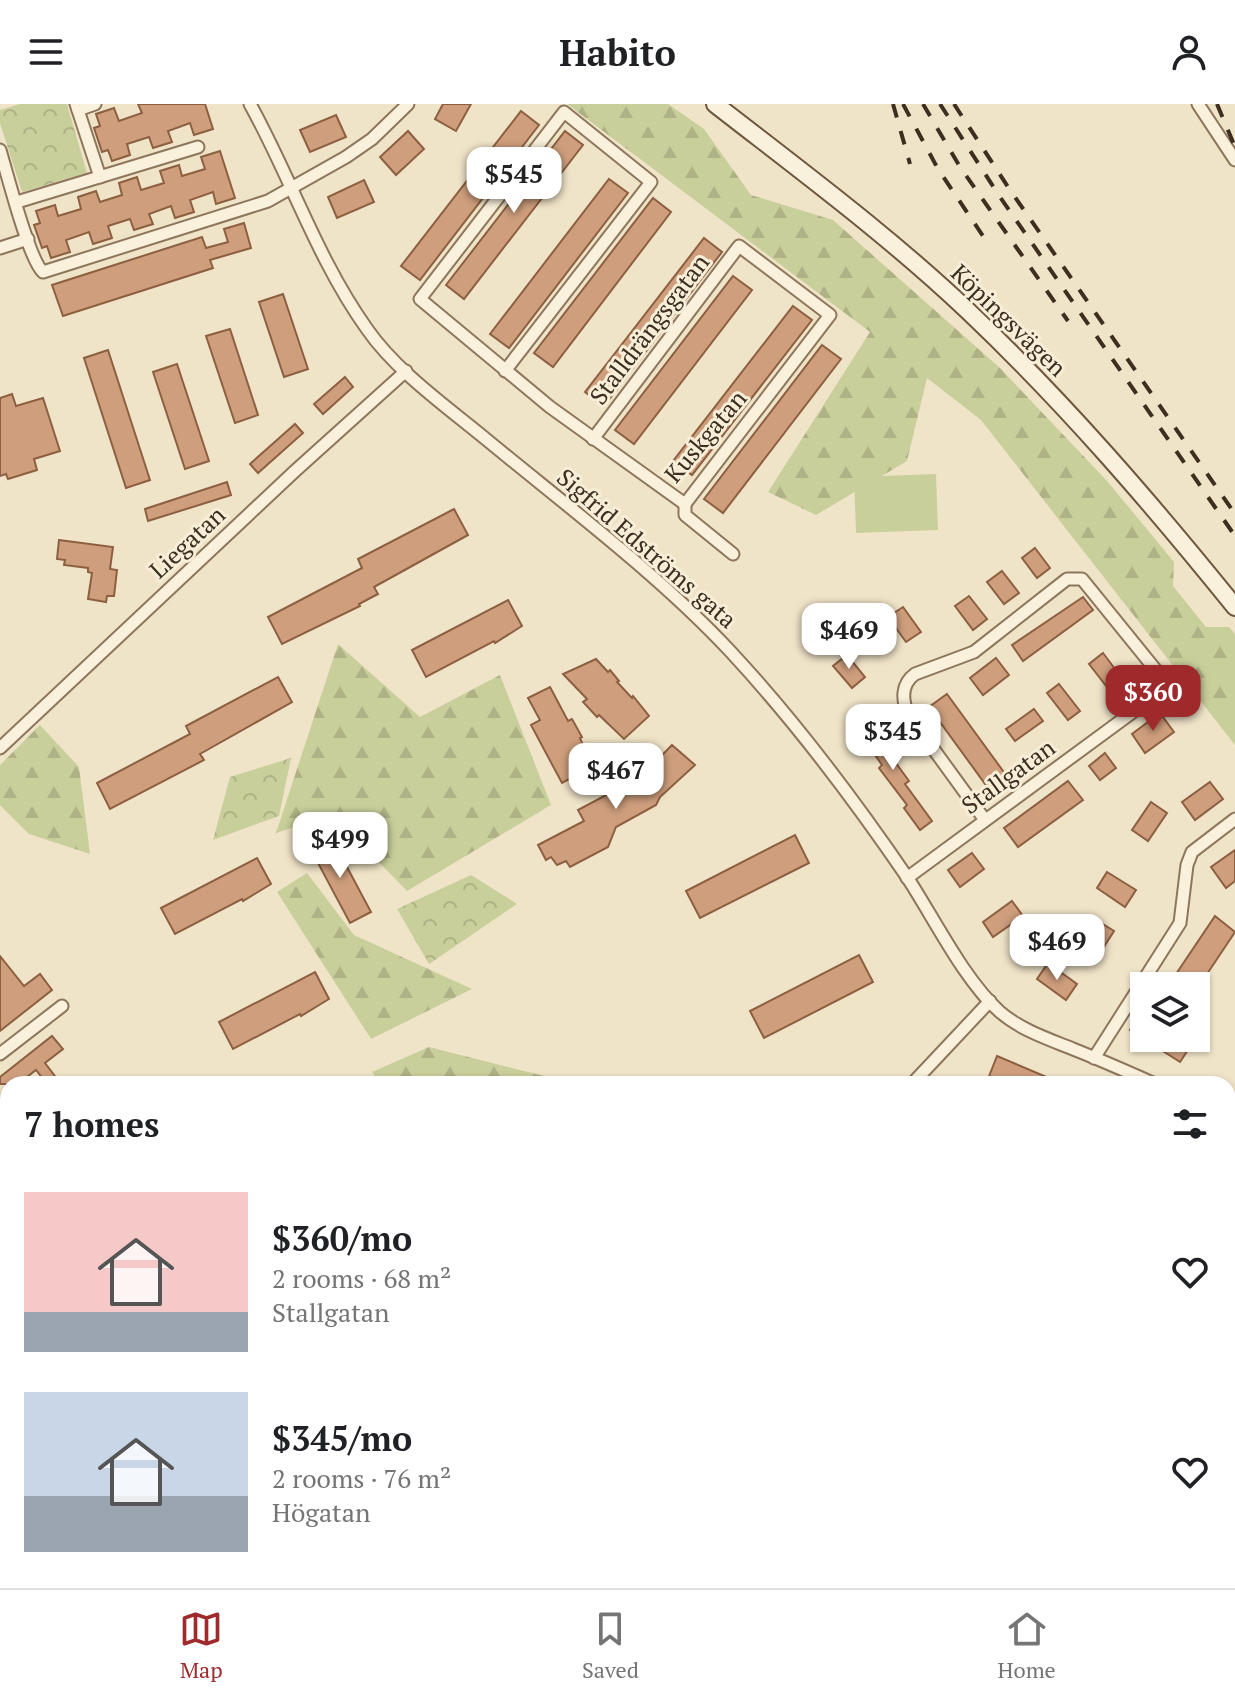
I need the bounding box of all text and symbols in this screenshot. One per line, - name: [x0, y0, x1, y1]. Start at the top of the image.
- text: Habito: [559, 29, 676, 76]
- icon: menu: [24, 30, 68, 74]
- icon: person: [1167, 30, 1211, 74]
- pin: $545: [467, 147, 561, 215]
- text: $545: [485, 156, 543, 190]
- street label: Stalldrängsgatan: [582, 247, 716, 411]
- street label: Köpingsvägen: [944, 257, 1074, 383]
- street label: Kuskgatan: [657, 383, 753, 489]
- street label: Sigfrid Edströms gata: [550, 461, 744, 635]
- street label: Liegatan: [142, 499, 232, 585]
- pin: $469: [802, 603, 896, 671]
- text: $469: [820, 612, 878, 646]
- pin: $360: [1106, 665, 1200, 733]
- text: $360: [1124, 674, 1182, 708]
- pin: $345: [846, 704, 940, 772]
- text: $345: [864, 713, 922, 747]
- street label: Stallgatan: [955, 731, 1061, 821]
- pin: $467: [569, 743, 663, 811]
- text: $467: [587, 752, 645, 786]
- pin: $499: [293, 812, 387, 880]
- text: $499: [311, 821, 369, 855]
- pin: $469: [1010, 914, 1104, 982]
- text: $469: [1028, 923, 1086, 957]
- map controls: [1130, 972, 1210, 1052]
- button: layers: [1130, 972, 1210, 1052]
- text: 7 homes: [24, 1102, 159, 1147]
- icon: filters: [1168, 1102, 1212, 1146]
- text: $360/mo: [272, 1216, 412, 1261]
- icon: home: [88, 1224, 184, 1320]
- icon: heart: [1168, 1250, 1212, 1294]
- text: 2 rooms · 68 m²: [272, 1261, 451, 1295]
- text: Stallgatan: [272, 1295, 389, 1329]
- text: $345/mo: [272, 1416, 412, 1461]
- icon: home: [88, 1424, 184, 1520]
- icon: heart: [1168, 1450, 1212, 1494]
- text: 2 rooms · 76 m²: [272, 1461, 451, 1495]
- text: Högatan: [272, 1495, 370, 1529]
- tab: Map: [179, 1607, 223, 1684]
- tab: Saved: [582, 1607, 639, 1684]
- tab: Home: [997, 1607, 1056, 1684]

